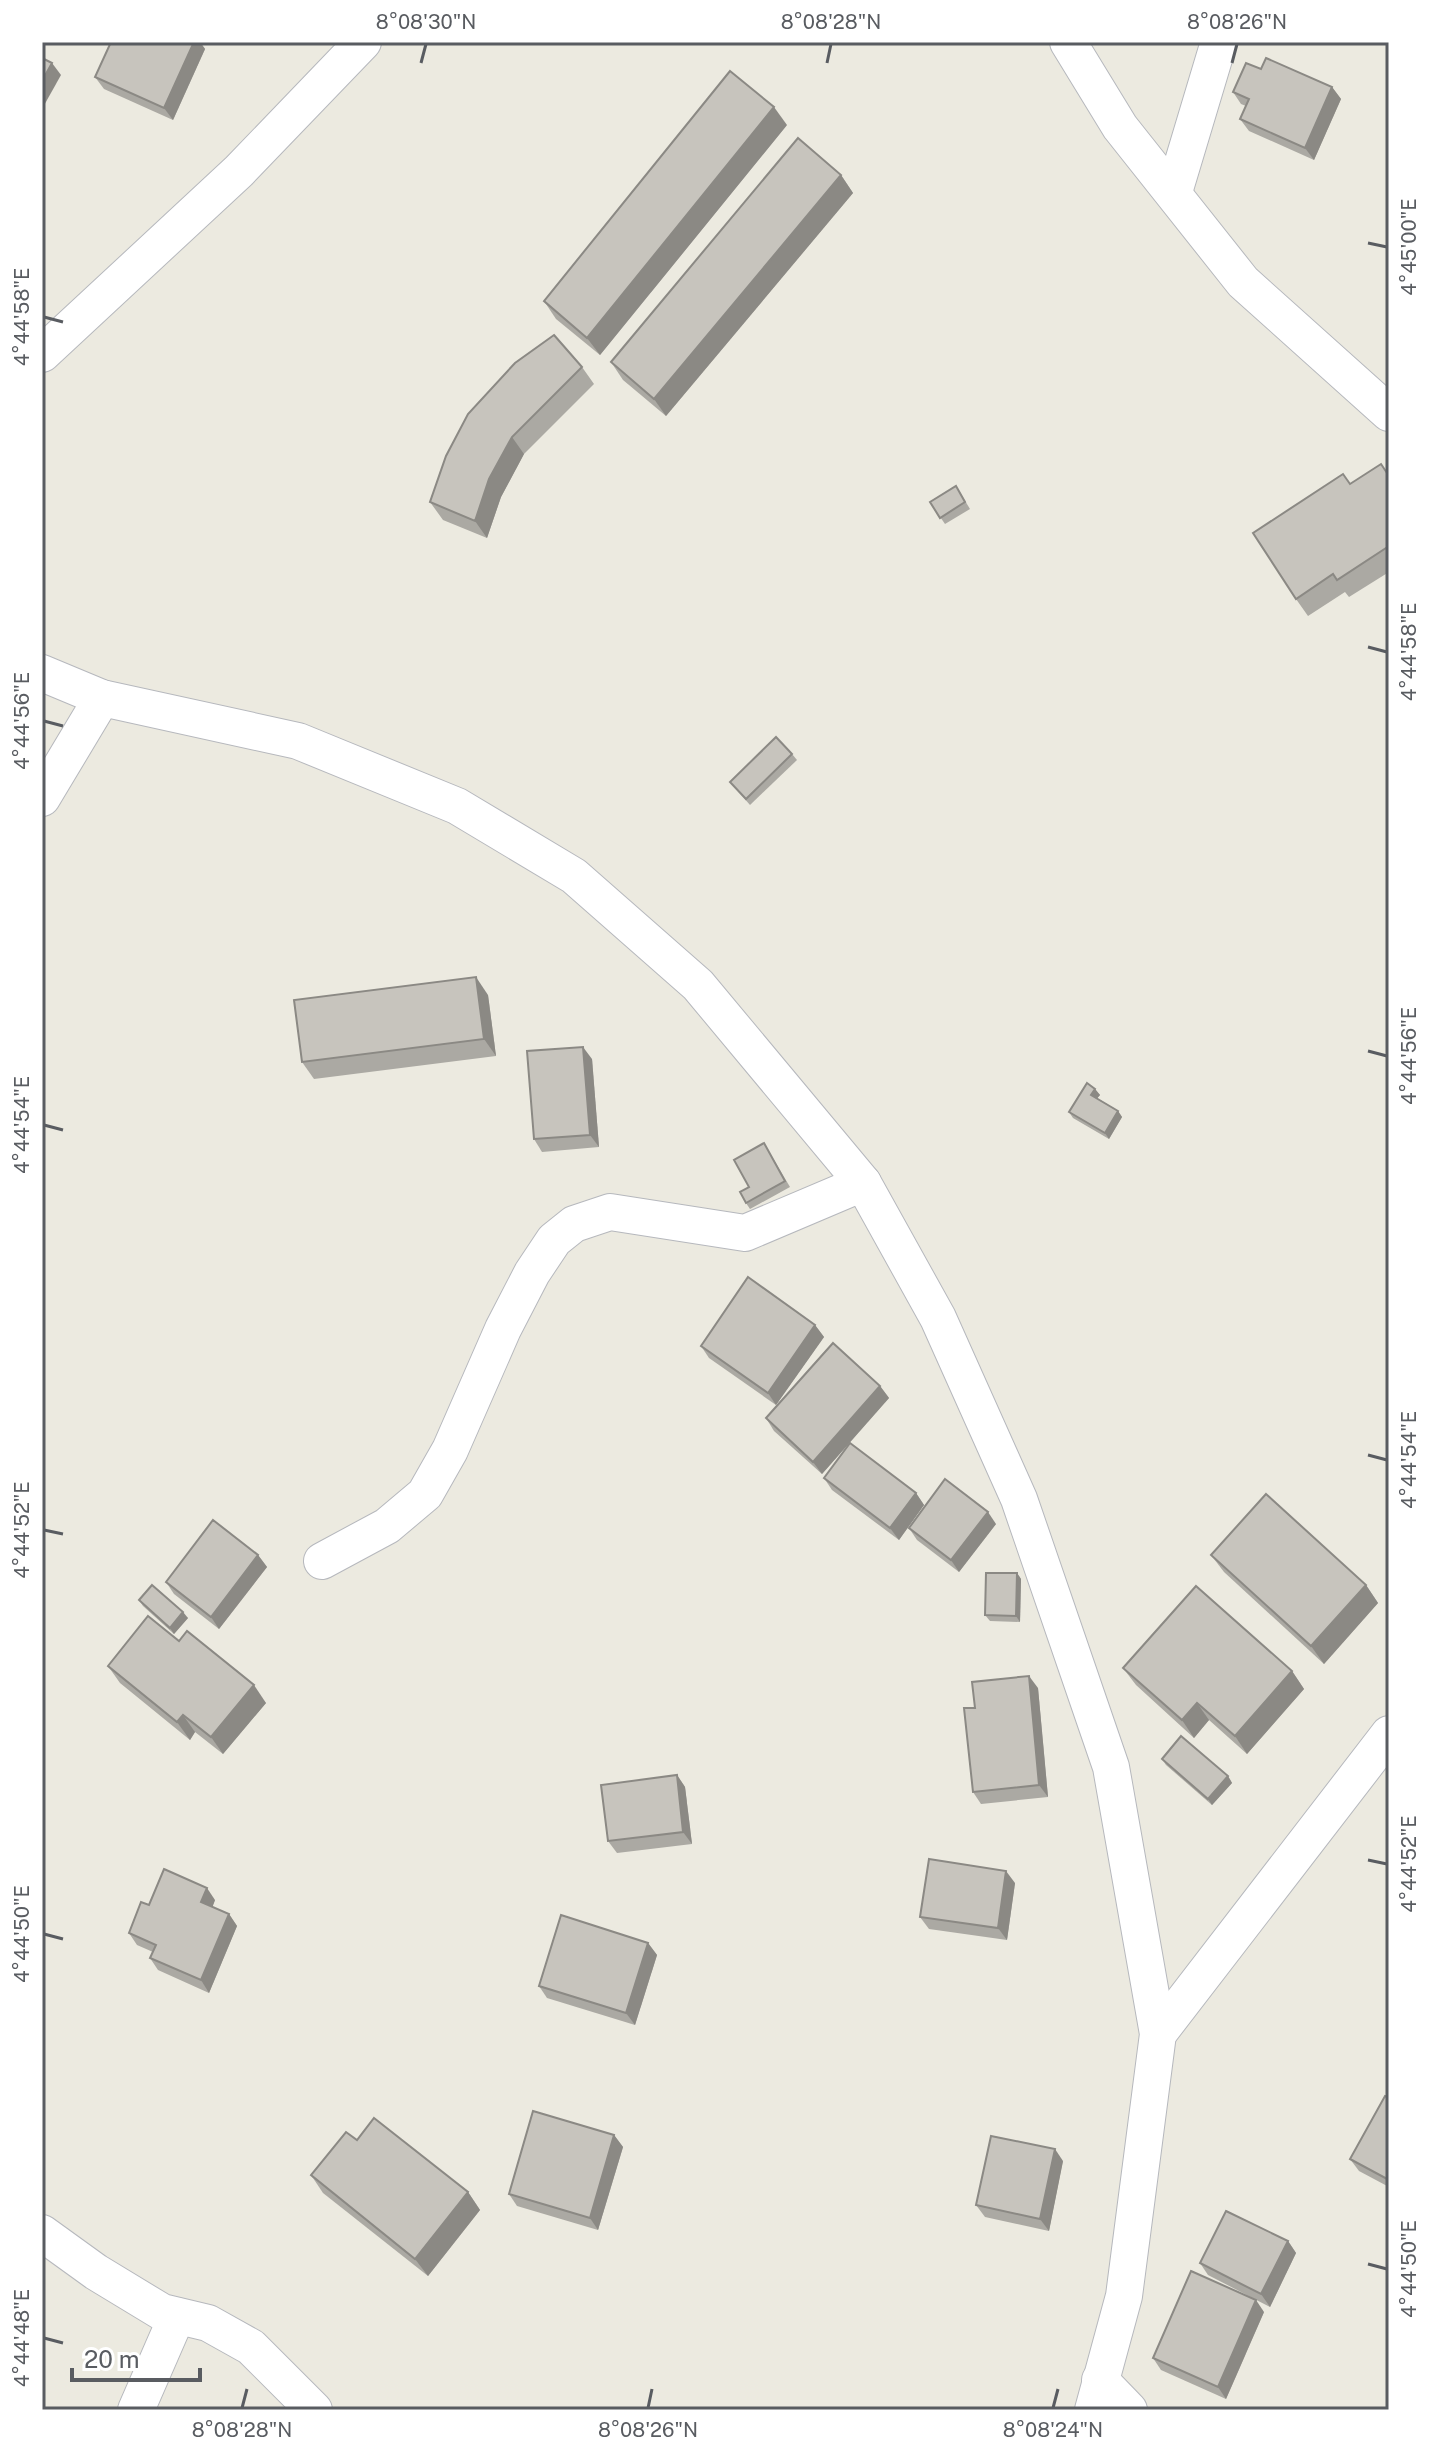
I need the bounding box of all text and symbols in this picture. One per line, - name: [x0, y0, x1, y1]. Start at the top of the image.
- text: 8°08'30"N: [376, 10, 476, 34]
- text: 8°08'28"N: [781, 10, 881, 34]
- text: 8°08'26"N: [1187, 10, 1287, 34]
- text: 4°45'00"E: [1397, 198, 1421, 296]
- text: 4°44'58"E: [10, 268, 34, 366]
- text: 4°44'58"E: [1397, 603, 1421, 701]
- text: 4°44'56"E: [10, 672, 34, 770]
- text: 4°44'56"E: [1397, 1007, 1421, 1105]
- text: 4°44'54"E: [10, 1076, 34, 1174]
- text: 4°44'54"E: [1397, 1411, 1421, 1509]
- text: 4°44'52"E: [10, 1481, 34, 1579]
- text: 4°44'52"E: [1397, 1815, 1421, 1913]
- text: 4°44'50"E: [10, 1885, 34, 1983]
- text: 4°44'50"E: [1397, 2220, 1421, 2318]
- text: 4°44'48"E: [10, 2289, 34, 2387]
- scale bar: [72, 2332, 200, 2382]
- text: 20 m: [84, 2345, 140, 2373]
- text: 8°08'28"N: [192, 2418, 292, 2442]
- text: 8°08'26"N: [598, 2418, 698, 2442]
- text: 8°08'24"N: [1003, 2418, 1103, 2442]

